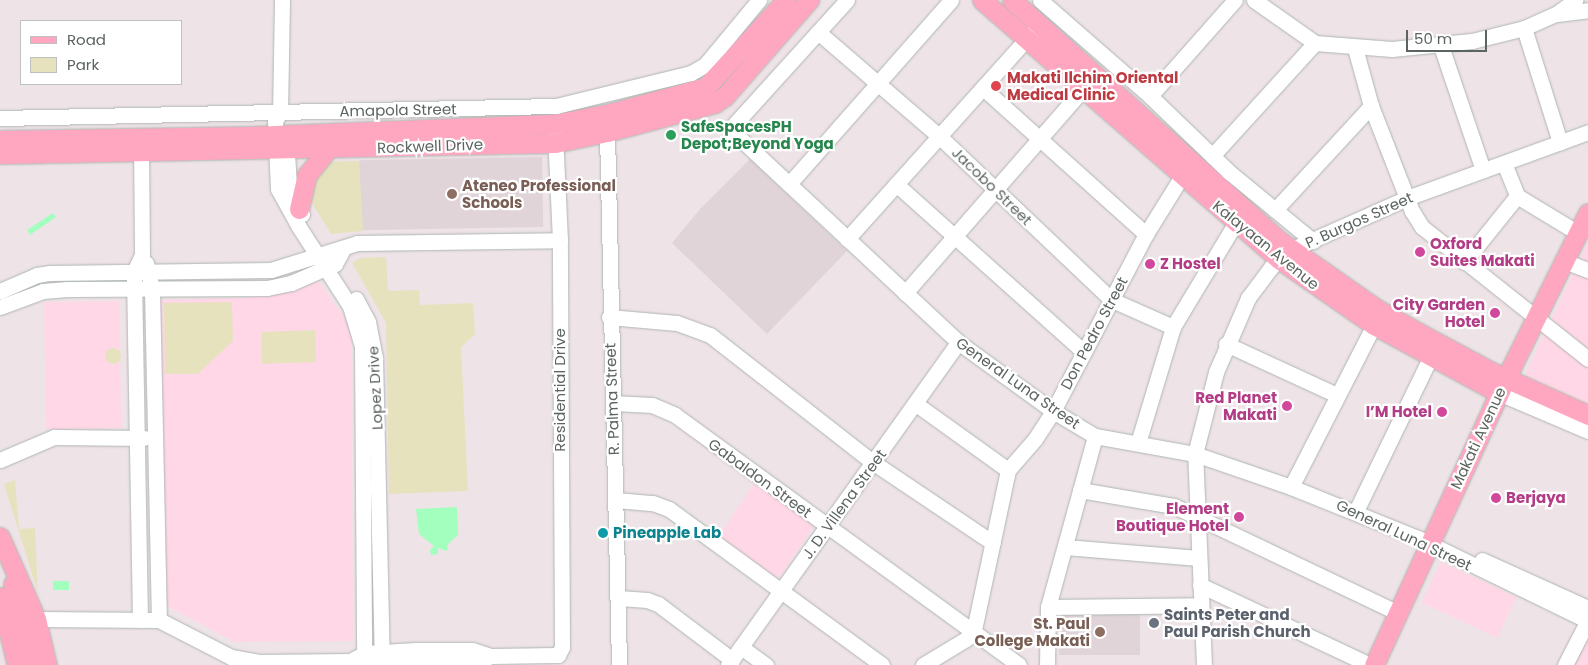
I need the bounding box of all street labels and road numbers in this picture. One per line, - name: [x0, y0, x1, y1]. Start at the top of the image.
- street label: Amapola Street: [339, 100, 457, 120]
- street label: Rockwell Drive: [377, 135, 483, 157]
- street label: Jacobo Street: [948, 143, 1036, 229]
- street label: P. Burgos Street: [1302, 188, 1416, 252]
- street label: Kalayaan Avenue: [1209, 197, 1323, 293]
- street label: Don Pedro Street: [1057, 274, 1131, 392]
- street label: Residential Drive: [551, 328, 569, 452]
- street label: General Luna Street: [953, 333, 1083, 433]
- street label: R. Palma Street: [601, 343, 623, 455]
- street label: Lopez Drive: [364, 346, 386, 430]
- street label: Makati Avenue: [1447, 384, 1509, 492]
- street label: Gabaldon Street: [705, 435, 815, 521]
- street label: J. D. Villena Street: [798, 446, 890, 562]
- street label: General Luna Street: [1334, 496, 1474, 574]

